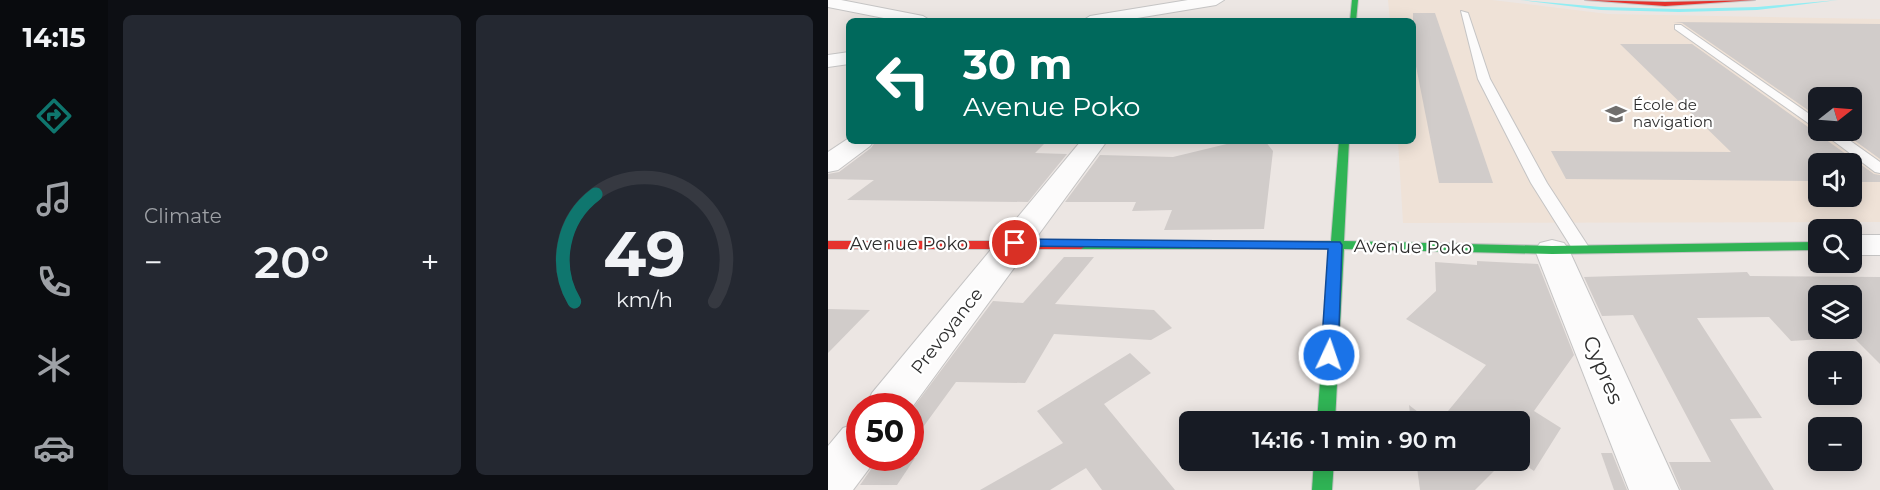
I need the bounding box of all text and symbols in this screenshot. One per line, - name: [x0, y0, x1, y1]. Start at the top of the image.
- text: 14:15: [22, 21, 86, 54]
- text: 30 m: [963, 38, 1072, 90]
- icon: left: [864, 42, 942, 120]
- north arrow: [1808, 87, 1862, 141]
- map controls: [1808, 87, 1862, 471]
- text: Avenue Poko: [963, 90, 1140, 123]
- icon: directions: [33, 95, 75, 137]
- place label: École de navigation: [1633, 95, 1713, 131]
- school or university icon: École de navigation: [1604, 102, 1628, 126]
- button: sound: [1808, 153, 1862, 207]
- icon: music: [33, 178, 75, 220]
- text: Climate: [144, 204, 222, 228]
- text: 49: [603, 216, 686, 292]
- pin: [989, 217, 1040, 268]
- button: search: [1808, 219, 1862, 273]
- icon: arrive: [998, 226, 1031, 259]
- street label: Avenue Poko: [850, 233, 968, 255]
- text: 20°: [254, 234, 329, 289]
- street label: Avenue Poko: [1354, 235, 1472, 259]
- text: −: [144, 242, 163, 282]
- text: +: [421, 242, 440, 282]
- icon: phone: [33, 261, 75, 303]
- street label: Prevoyance: [906, 283, 988, 379]
- button: layers: [1808, 285, 1862, 339]
- text: km/h: [616, 286, 673, 312]
- position arrow: [1297, 323, 1361, 387]
- street label: Cypres: [1578, 332, 1629, 408]
- icon: climate: [33, 344, 75, 386]
- button: +: [1808, 351, 1862, 405]
- speed limit sign: 50: [846, 393, 924, 471]
- button: −: [1808, 417, 1862, 471]
- icon: car: [33, 427, 75, 469]
- text: 14:16 · 1 min · 90 m: [1252, 427, 1457, 454]

